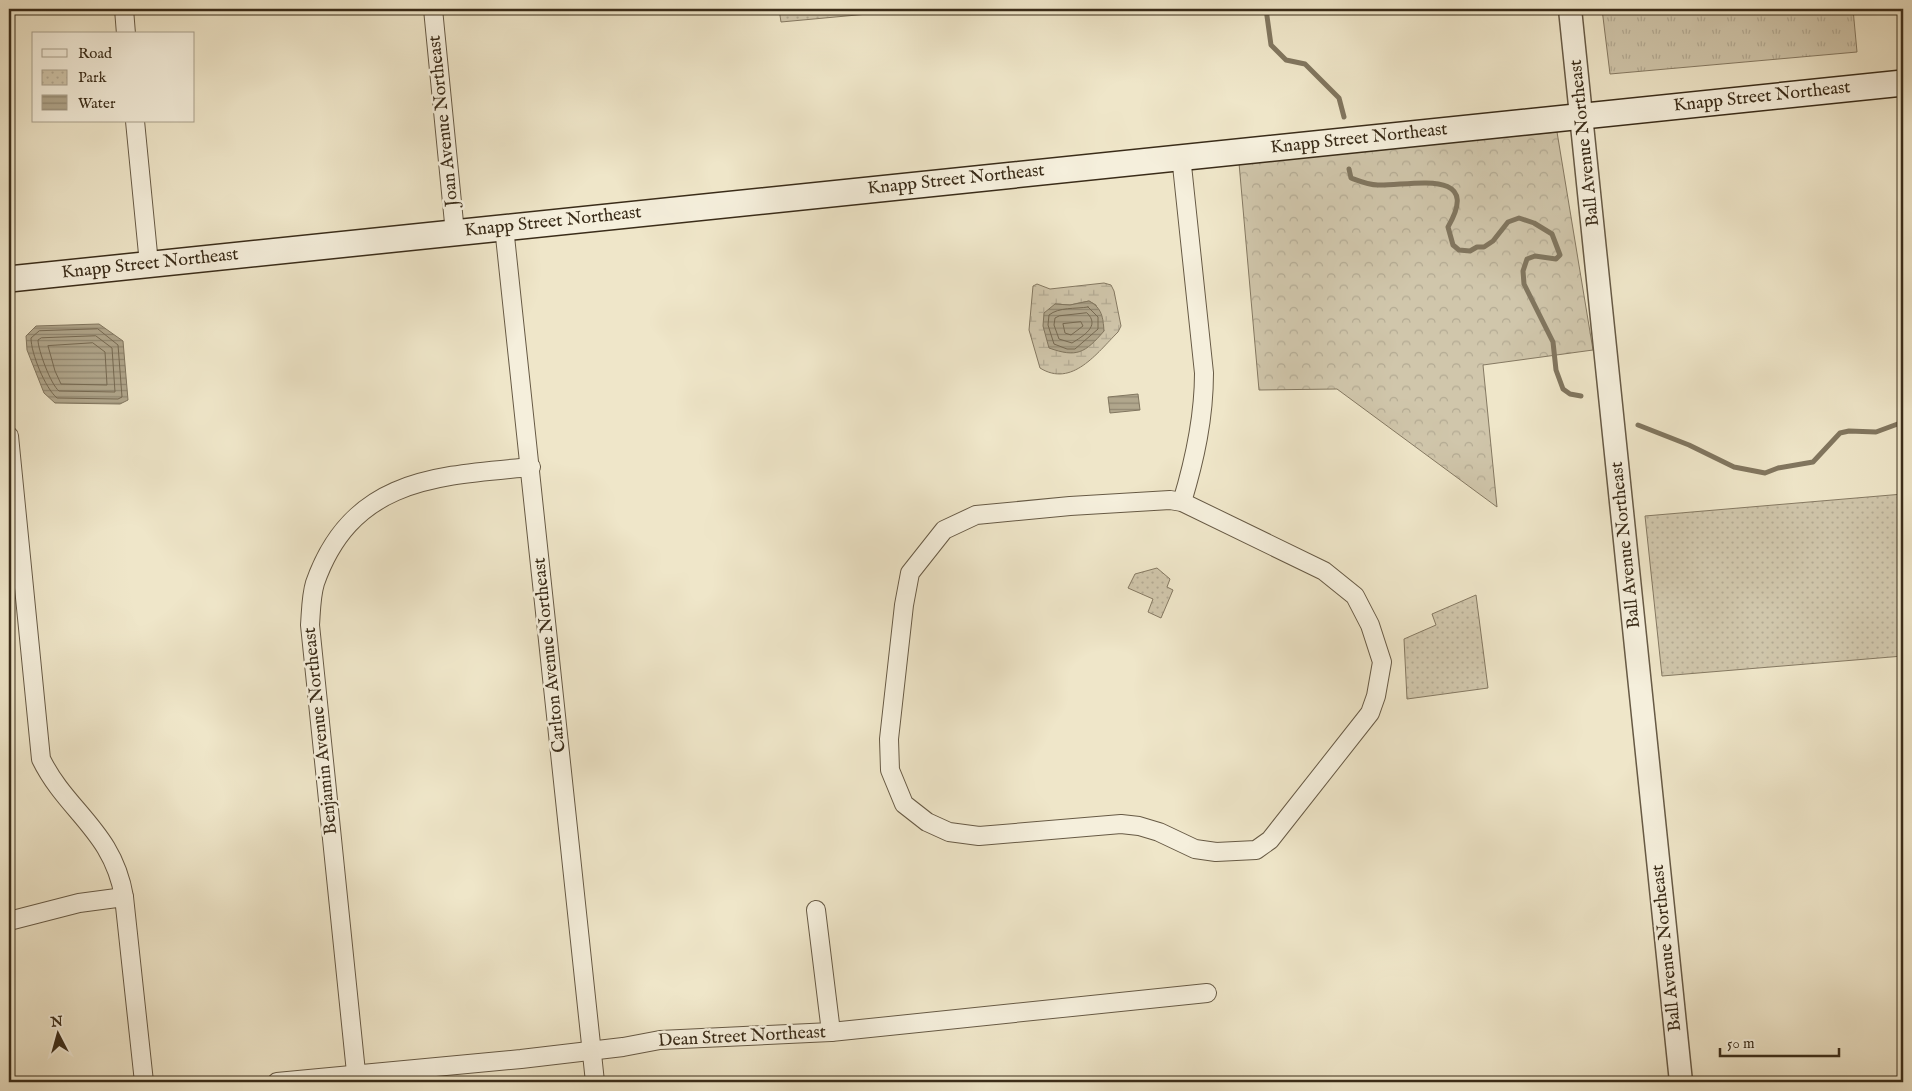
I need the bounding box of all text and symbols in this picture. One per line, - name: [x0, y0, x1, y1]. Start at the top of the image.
- legend: [32, 32, 195, 122]
- street label: Joan Avenue Northeast: [424, 34, 465, 210]
- text: Road: [78, 44, 113, 63]
- street label: Ball Avenue Northeast: [1565, 58, 1605, 228]
- text: Park: [78, 68, 108, 87]
- street label: Knapp Street Northeast: [1672, 76, 1852, 118]
- text: Water: [78, 94, 116, 113]
- street label: Knapp Street Northeast: [1269, 118, 1449, 160]
- street label: Knapp Street Northeast: [866, 159, 1046, 201]
- street label: Knapp Street Northeast: [463, 201, 643, 243]
- street label: Knapp Street Northeast: [60, 243, 240, 285]
- street label: Ball Avenue Northeast: [1606, 460, 1646, 630]
- street label: Carlton Avenue Northeast: [528, 556, 572, 754]
- street label: Benjamin Avenue Northeast: [299, 626, 343, 836]
- street label: Ball Avenue Northeast: [1647, 863, 1687, 1033]
- north arrow: [32, 1008, 82, 1058]
- text: N: [49, 1012, 64, 1032]
- street label: Dean Street Northeast: [657, 1021, 827, 1053]
- scale bar: [1720, 1026, 1838, 1058]
- text: 50 m: [1727, 1034, 1755, 1053]

